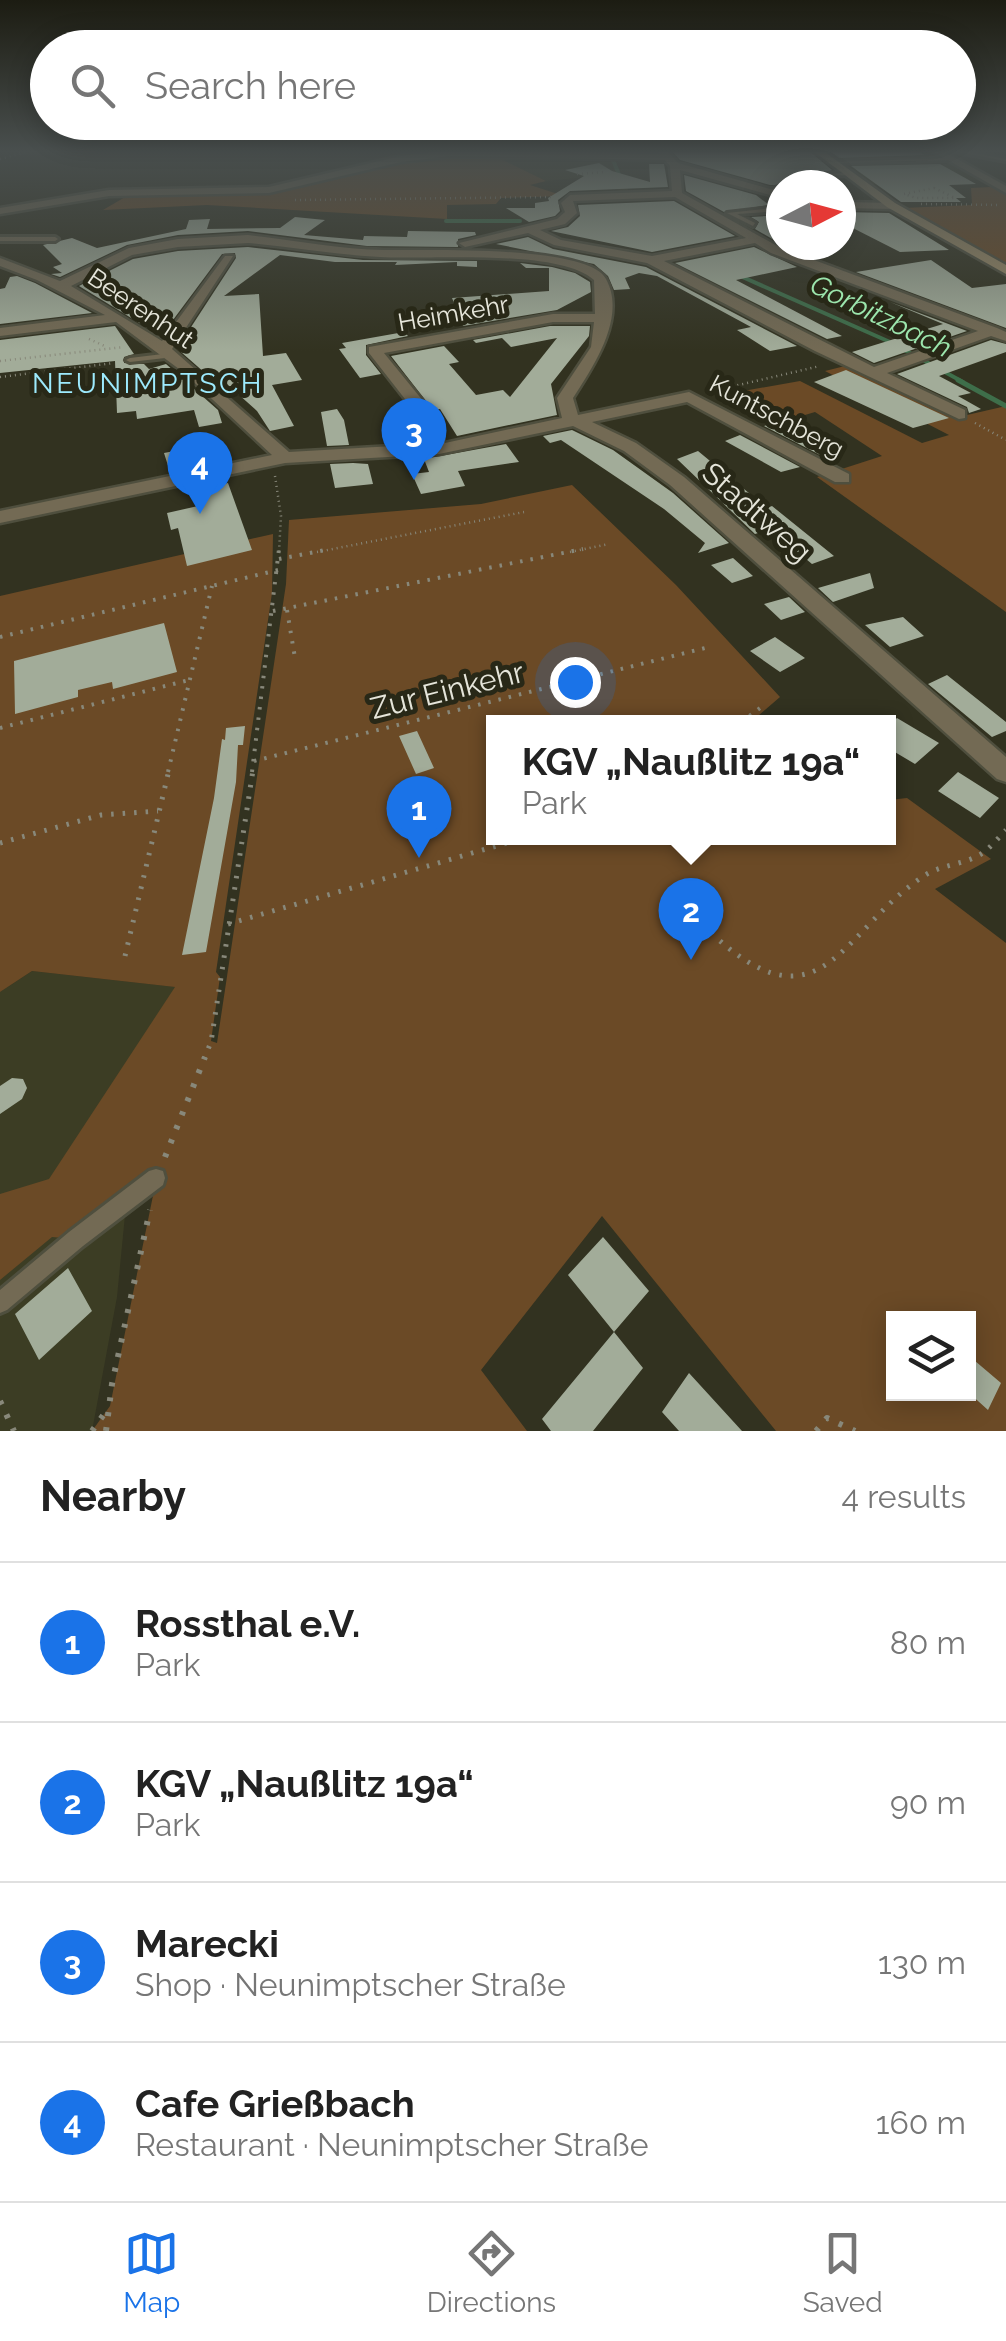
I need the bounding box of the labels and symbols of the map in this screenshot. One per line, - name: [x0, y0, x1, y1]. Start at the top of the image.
- north arrow: [766, 170, 856, 260]
- street label: Beerenhut: [82, 262, 200, 355]
- water label: Gorbitzbach: [805, 268, 957, 364]
- street label: Heimkehr: [395, 288, 511, 337]
- district label: NEUNIMPTSCH: [32, 367, 264, 400]
- street label: Kuntschberg: [705, 368, 849, 464]
- pin: 3: [382, 398, 446, 480]
- pin: 4: [168, 432, 232, 514]
- street label: Stadtweg: [695, 455, 819, 569]
- street label: Zur Einkehr: [367, 654, 528, 726]
- your location: [550, 657, 601, 708]
- pin: 1: [386, 776, 452, 858]
- pin: 2: [658, 878, 724, 960]

